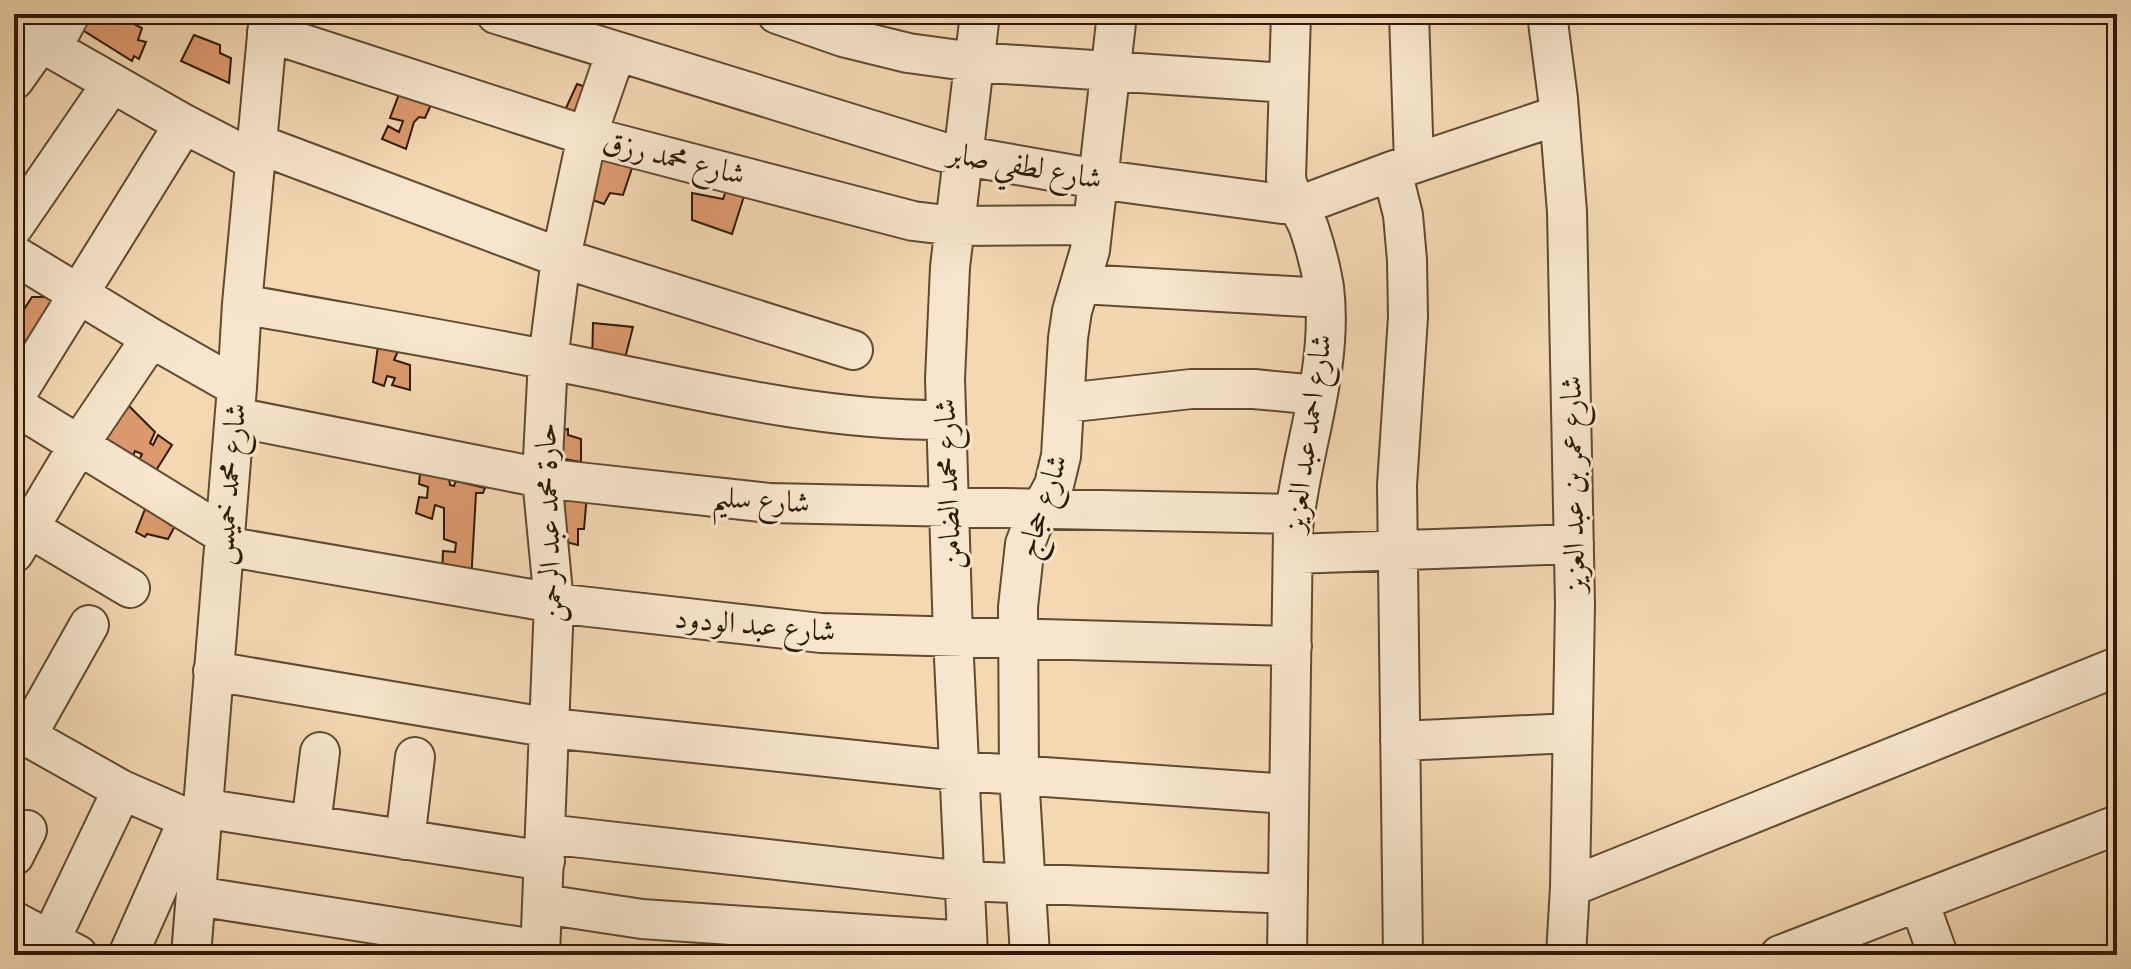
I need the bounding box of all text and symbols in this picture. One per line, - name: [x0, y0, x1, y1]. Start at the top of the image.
- street label: شارع محمد رزق: [598, 122, 749, 199]
- street label: شارع لطفي صابر: [940, 134, 1105, 209]
- street label: شارع احمد عبد العزيز: [1275, 332, 1346, 538]
- street label: شارع عمر بن عبد العزيز: [1553, 375, 1599, 596]
- street label: شارع محمد الضامن: [927, 398, 975, 570]
- street label: شارع محمد خميس: [203, 402, 260, 567]
- street label: حارة محمد عبد الرحمن: [527, 422, 572, 624]
- street label: شارع حجاج: [1008, 450, 1083, 564]
- street label: شارع سليم: [710, 478, 811, 532]
- street label: شارع عبد الودود: [672, 600, 837, 656]

